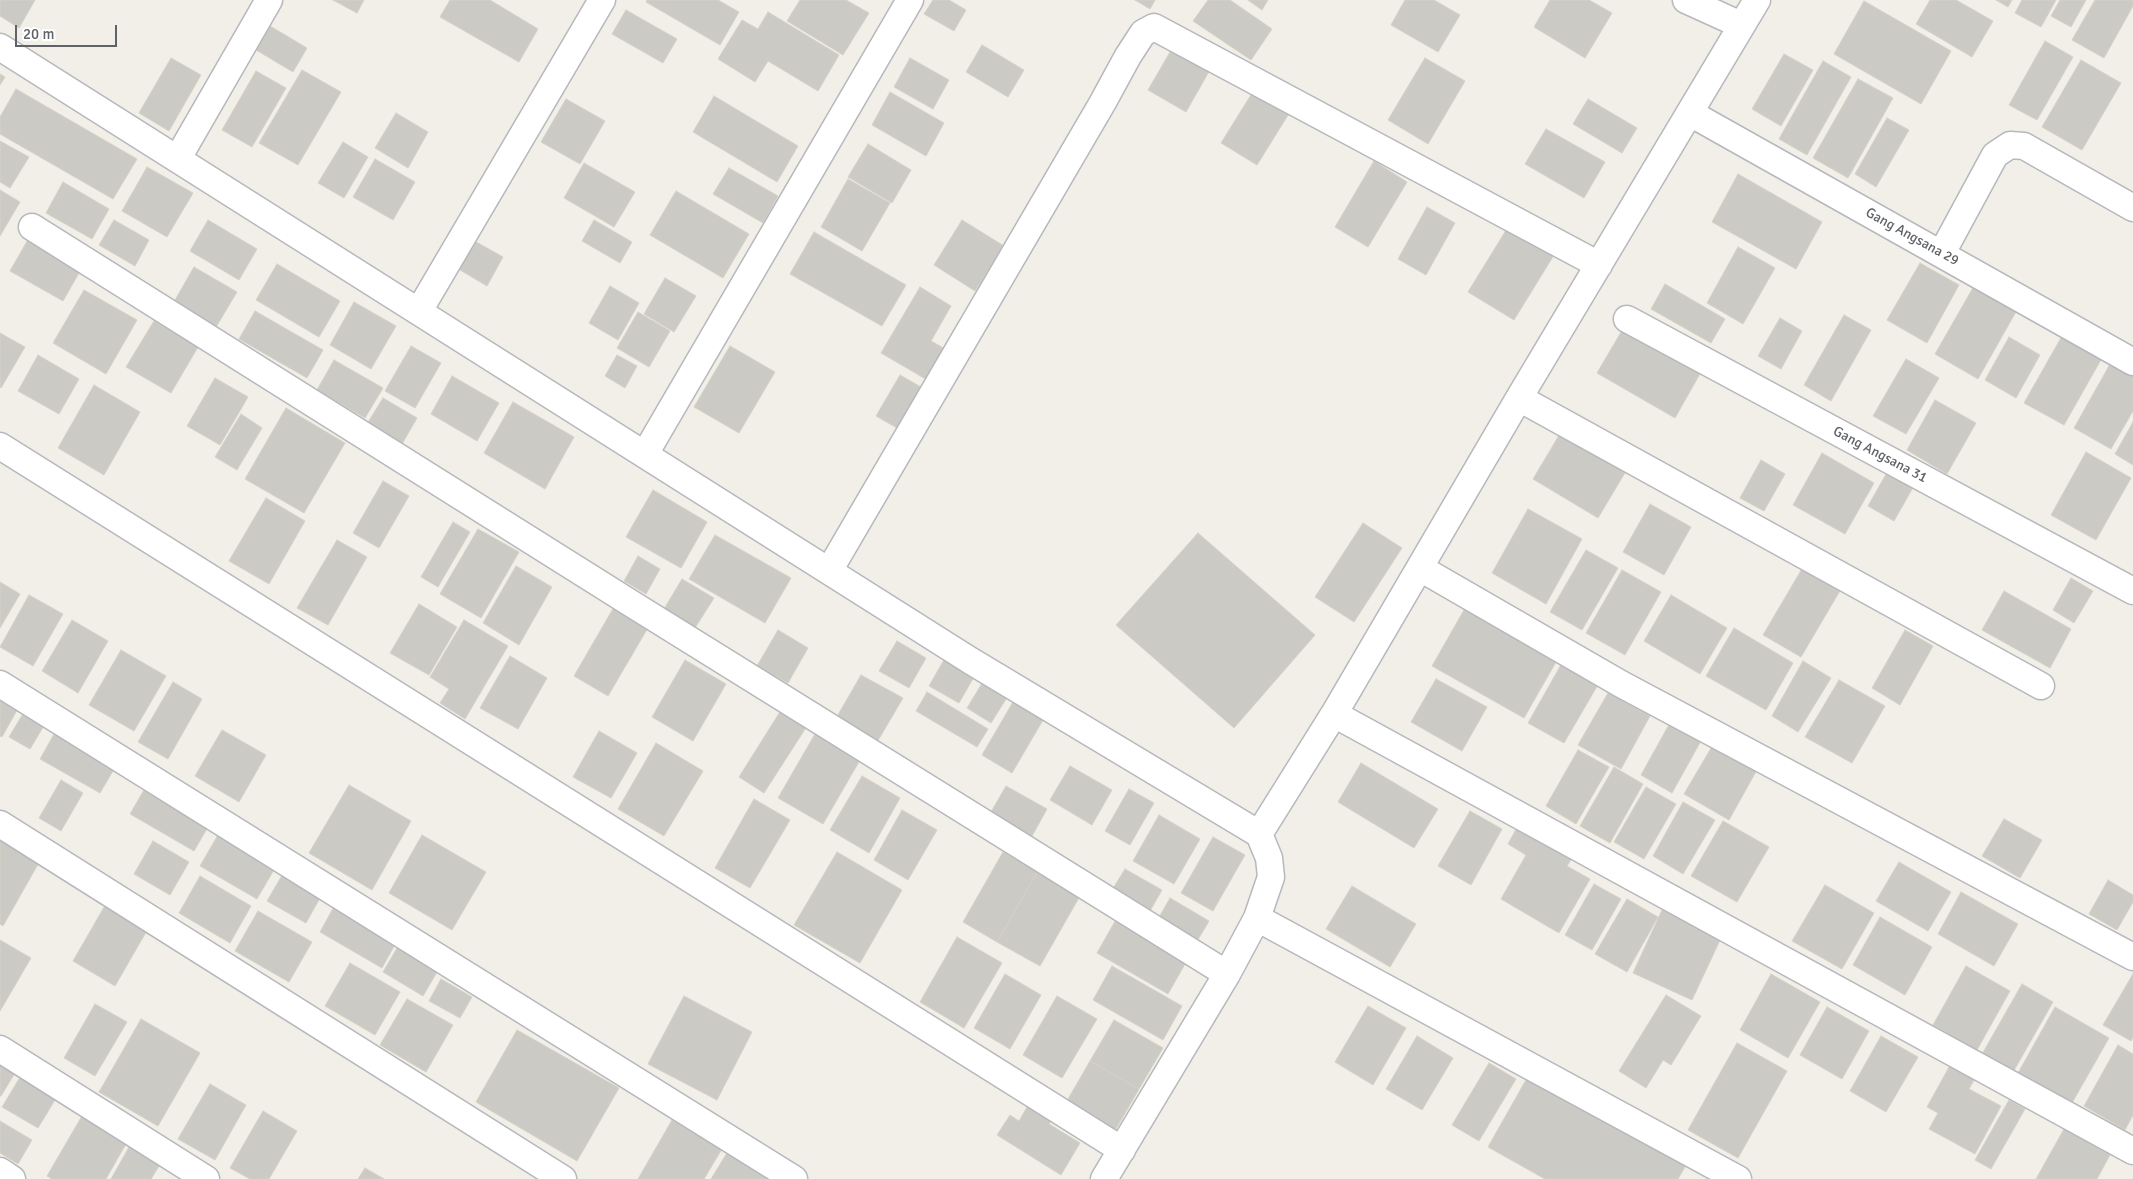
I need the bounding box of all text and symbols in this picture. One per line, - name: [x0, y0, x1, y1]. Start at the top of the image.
- scale bar: [18, 15, 120, 47]
- text: 20 m: [23, 25, 54, 43]
- street label: Gang Angsana 29: [1862, 204, 1962, 270]
- street label: Gang Angsana 31: [1830, 423, 1930, 487]

